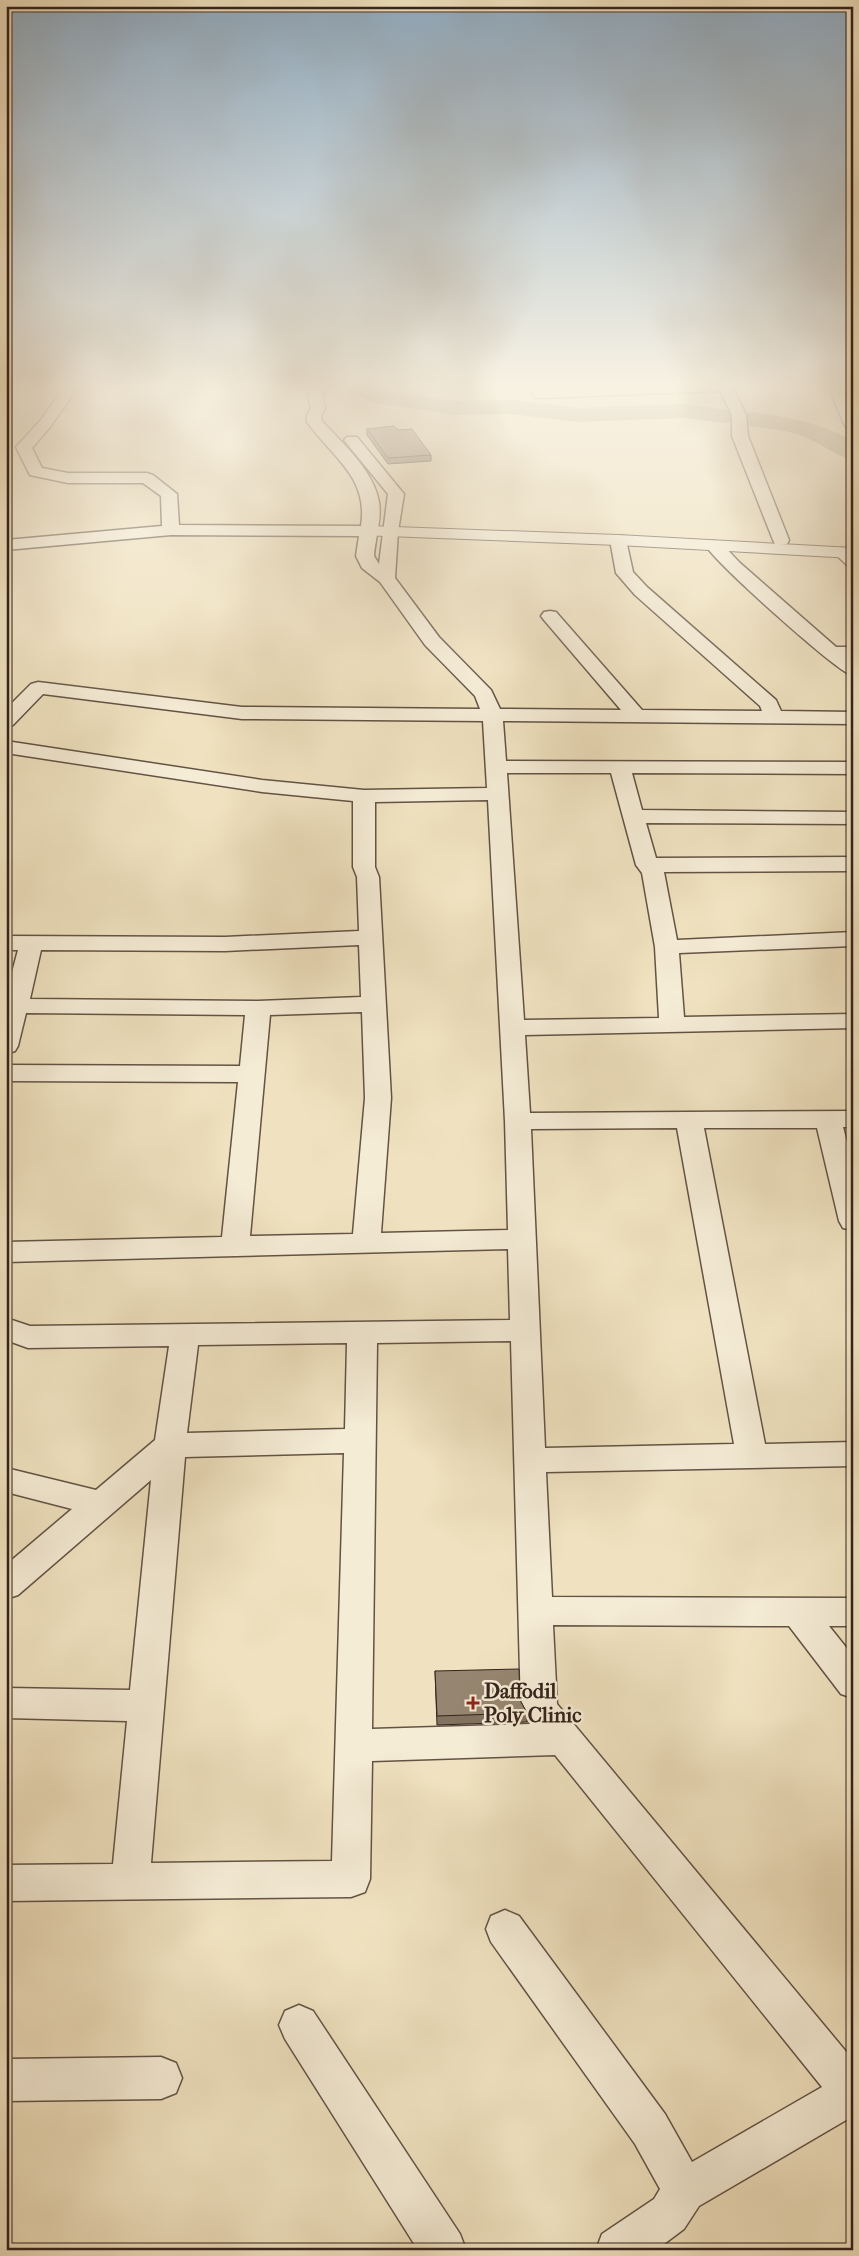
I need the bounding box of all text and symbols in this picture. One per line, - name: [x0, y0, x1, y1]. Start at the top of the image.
- place label: Daffodil Poly Clinic: [484, 1679, 581, 1727]
- marker: Daffodil Poly Clinic: [466, 1696, 480, 1710]

